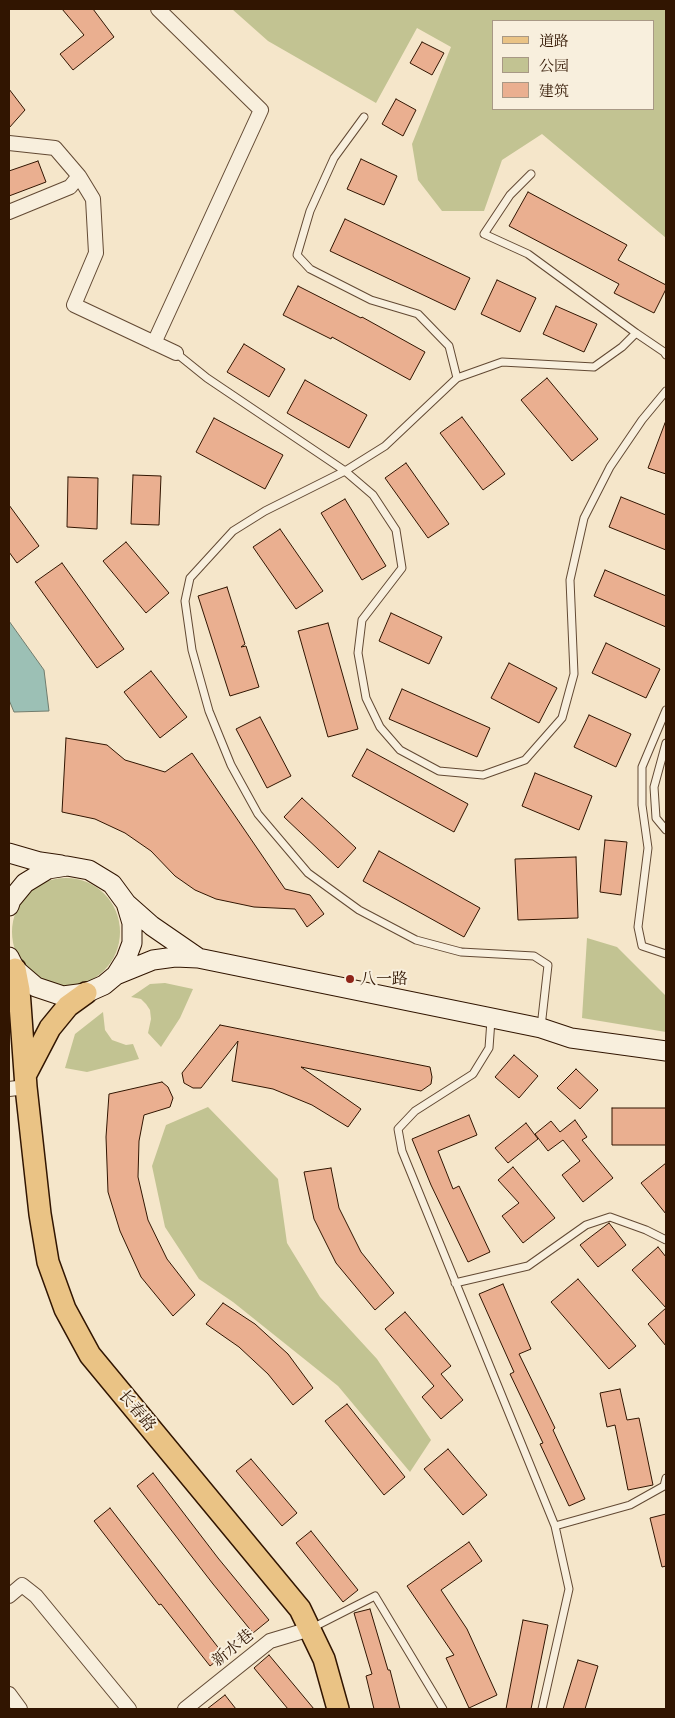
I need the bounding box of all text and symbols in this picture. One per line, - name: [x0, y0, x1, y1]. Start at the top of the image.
- legend: [492, 20, 655, 110]
- text: 道路: [539, 31, 569, 50]
- text: 公园: [539, 56, 569, 75]
- text: 建筑: [539, 81, 569, 100]
- place label: 八一路: [360, 969, 408, 989]
- marker: 八一路: [344, 973, 356, 985]
- street label: 长春路: [114, 1386, 160, 1436]
- street label: 新水巷: [208, 1625, 258, 1671]

